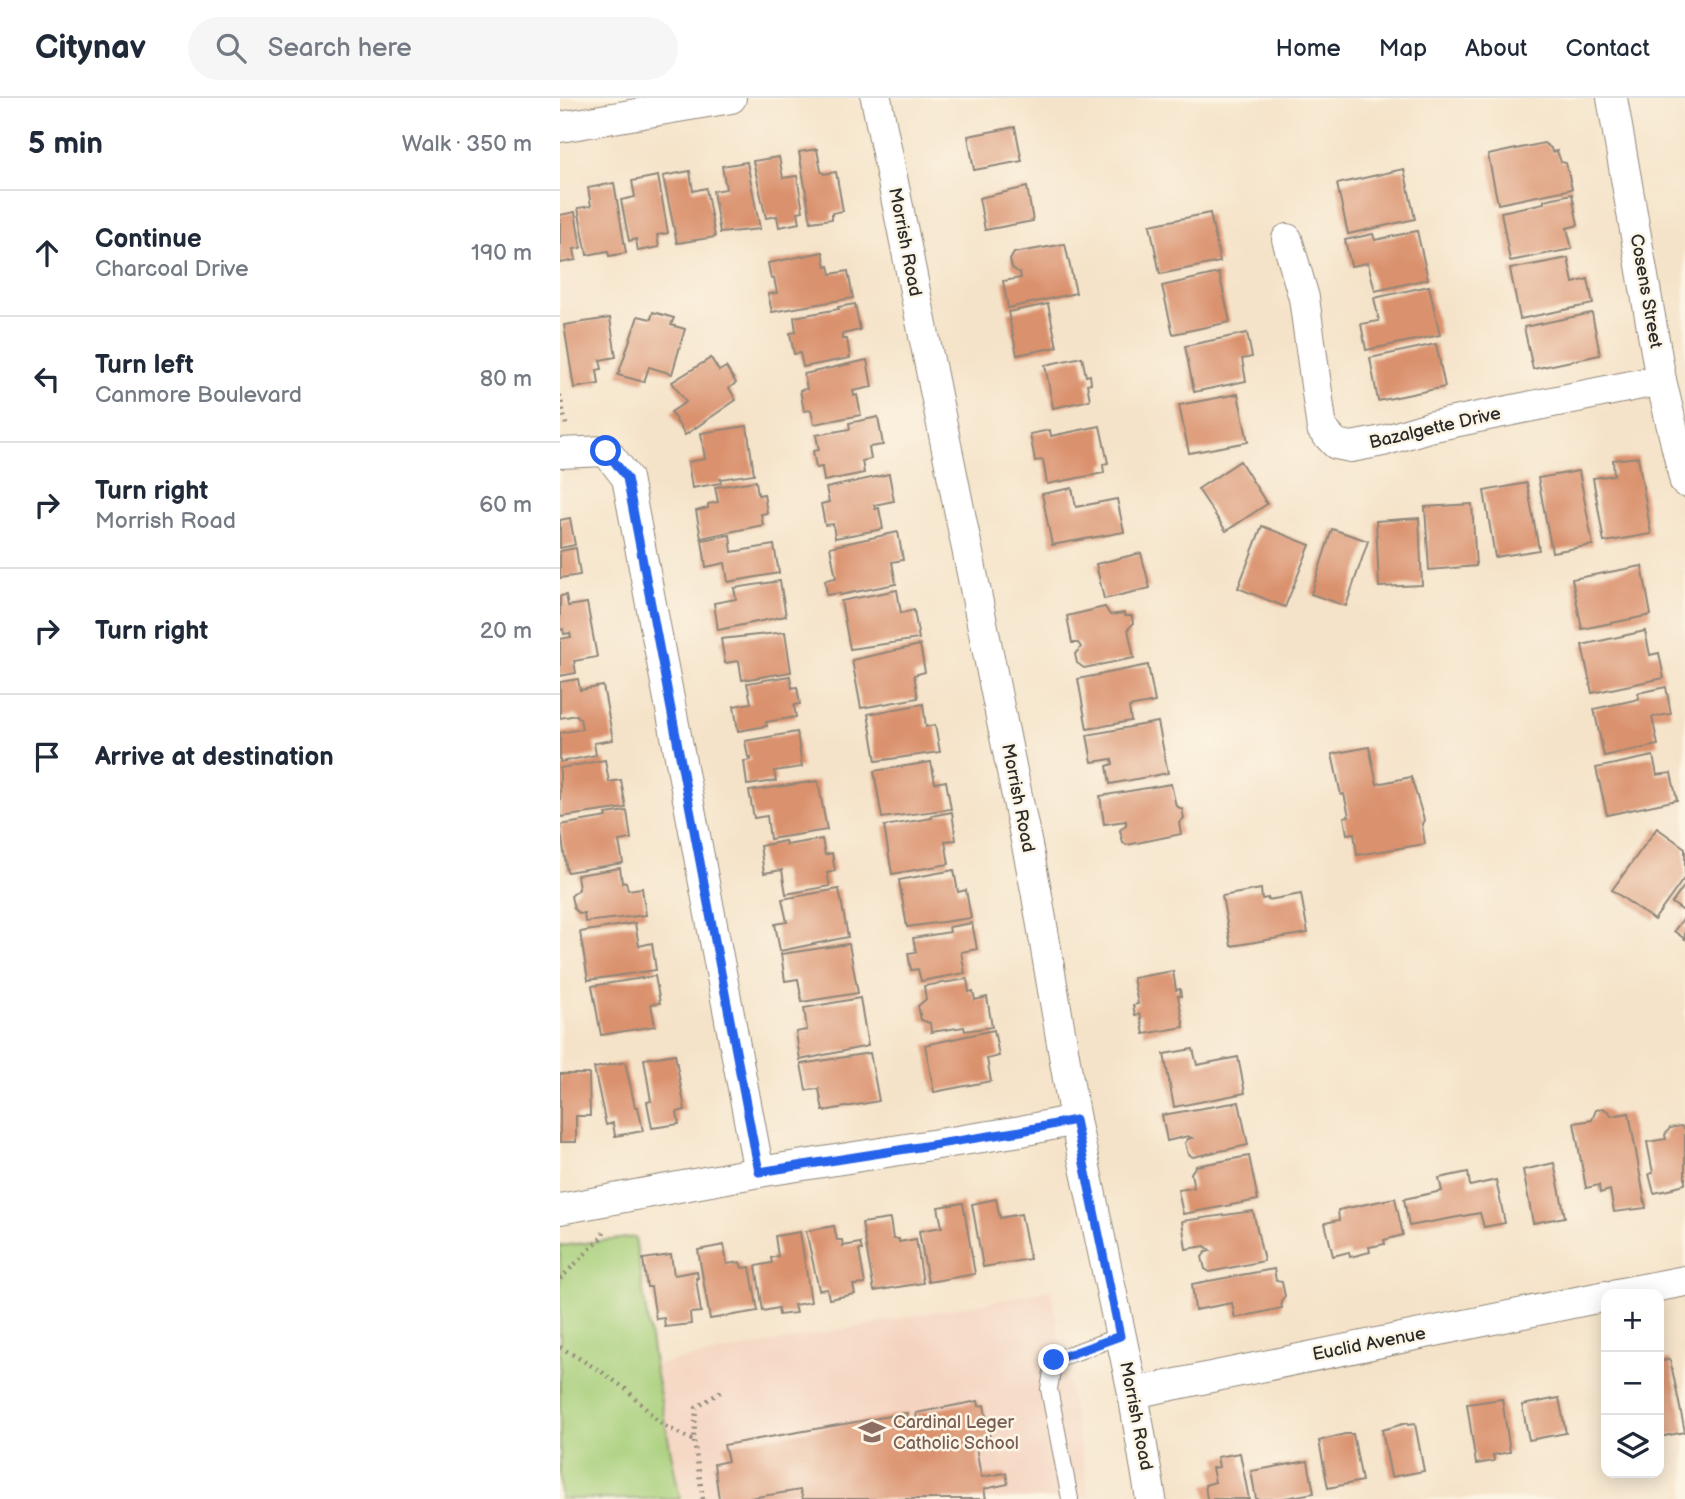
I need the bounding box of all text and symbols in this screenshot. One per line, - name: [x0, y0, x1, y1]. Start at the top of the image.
- search box: [188, 17, 678, 80]
- text: Citynav: [35, 28, 146, 68]
- icon: search: [212, 29, 250, 67]
- text: Search here: [268, 33, 412, 64]
- text: Home: [1276, 34, 1341, 63]
- text: Map: [1379, 34, 1427, 63]
- text: About: [1465, 34, 1527, 63]
- text: Contact: [1565, 34, 1650, 63]
- text: 5 min: [28, 126, 103, 162]
- text: Walk · 350 m: [402, 130, 532, 158]
- street label: Morrish Road: [884, 186, 926, 298]
- text: Continue: [95, 224, 202, 255]
- street label: Cosens Street: [1626, 232, 1666, 350]
- icon: ahead: [28, 234, 66, 272]
- text: 190 m: [471, 239, 532, 267]
- text: Charcoal Drive: [95, 255, 249, 283]
- text: Turn left: [95, 350, 194, 381]
- icon: left: [28, 360, 66, 398]
- text: 80 m: [480, 365, 532, 393]
- text: Canmore Boulevard: [95, 381, 302, 409]
- street label: Bazalgette Drive: [1367, 403, 1503, 453]
- route start: [590, 435, 621, 466]
- text: Turn right: [95, 476, 208, 507]
- icon: right: [28, 486, 66, 524]
- text: 60 m: [479, 491, 532, 519]
- text: Morrish Road: [95, 507, 236, 535]
- icon: right: [28, 612, 66, 650]
- text: Turn right: [95, 616, 208, 647]
- text: 20 m: [480, 617, 532, 645]
- icon: arrive: [28, 738, 66, 776]
- text: Arrive at destination: [95, 742, 334, 773]
- street label: Morrish Road: [997, 742, 1039, 854]
- map controls: [1601, 1289, 1664, 1478]
- button: +: [1601, 1289, 1664, 1352]
- street label: Euclid Avenue: [1311, 1323, 1428, 1365]
- route end: [1038, 1344, 1069, 1375]
- button: −: [1601, 1352, 1664, 1415]
- street label: Morrish Road: [1115, 1360, 1157, 1472]
- place label: Cardinal Leger Catholic School: [893, 1412, 1019, 1454]
- button: layers: [1601, 1415, 1664, 1478]
- school or university icon: Cardinal Leger Catholic School: [857, 1417, 887, 1447]

